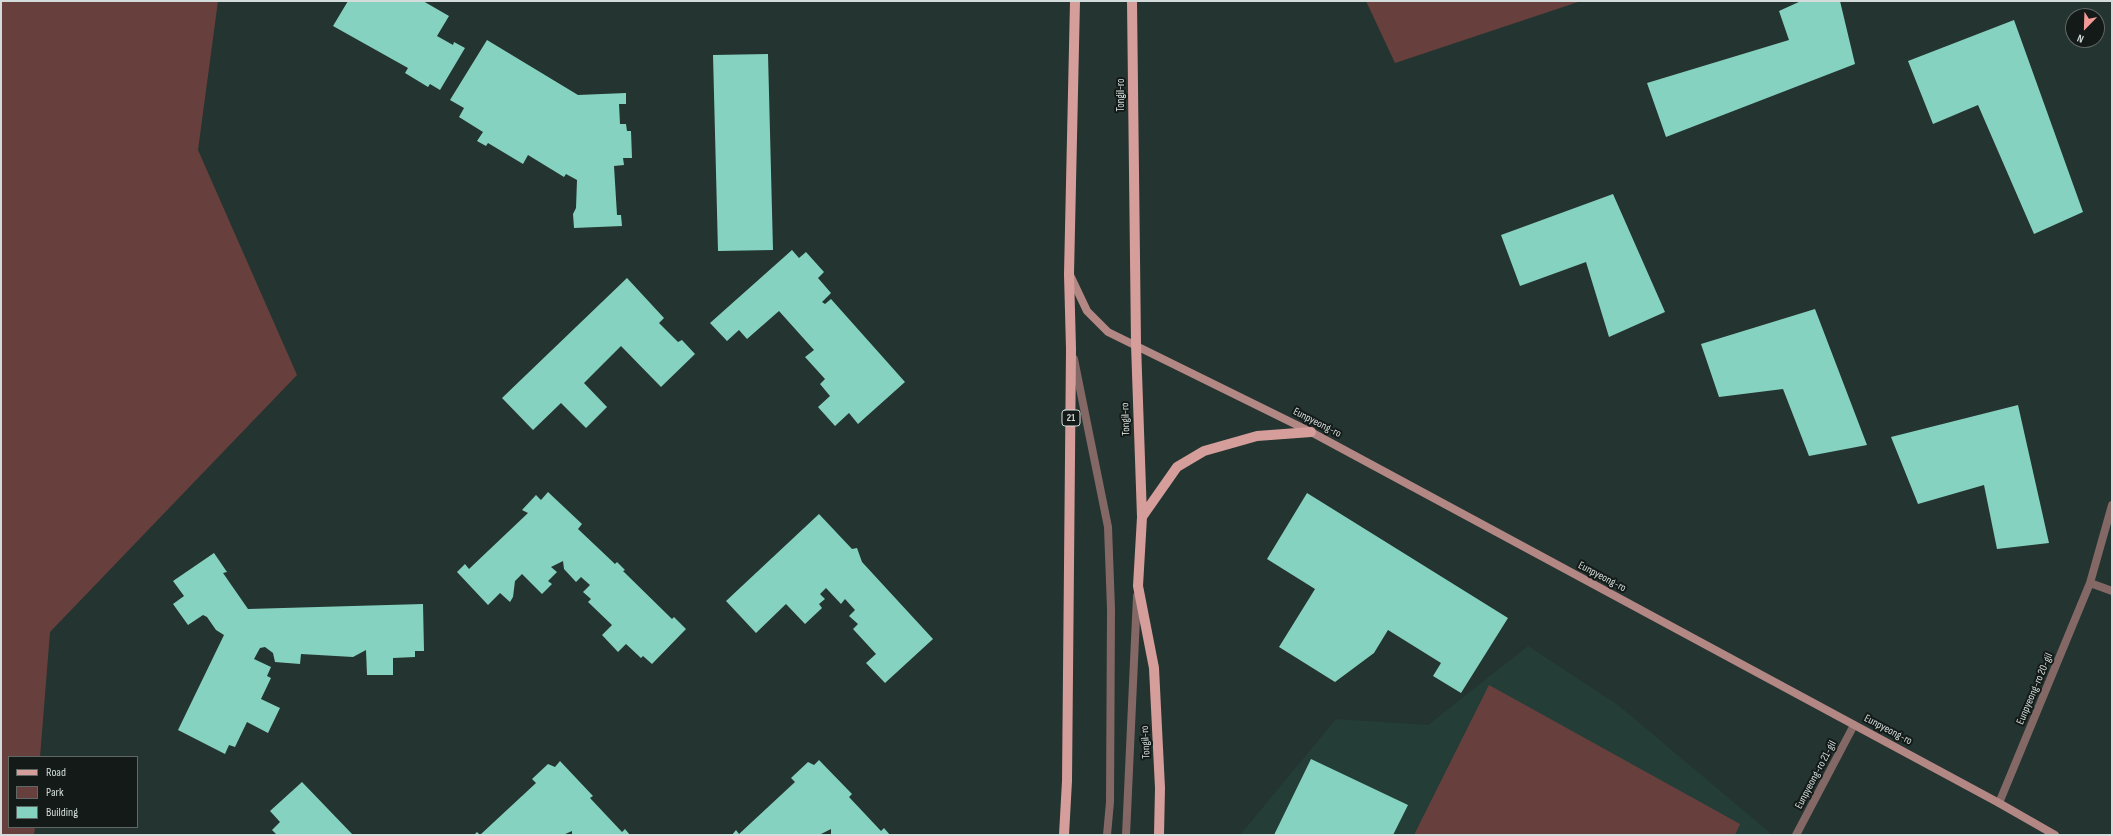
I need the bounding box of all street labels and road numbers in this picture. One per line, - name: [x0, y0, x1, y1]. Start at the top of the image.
- street label: Tongil-ro: [1114, 78, 1128, 112]
- street label: Tongil-ro: [1119, 402, 1133, 436]
- street label: Eunpyeong-ro: [1291, 405, 1343, 441]
- road number: 21: [1062, 410, 1080, 426]
- street label: Eunpyeong-ro: [1576, 559, 1628, 595]
- street label: Eunpyeong-ro 20-gil: [2014, 651, 2056, 727]
- street label: Eunpyeong-ro: [1862, 712, 1914, 748]
- street label: Tongil-ro: [1139, 725, 1153, 759]
- street label: Eunpyeong-ro 21-gil: [1792, 739, 1840, 811]

